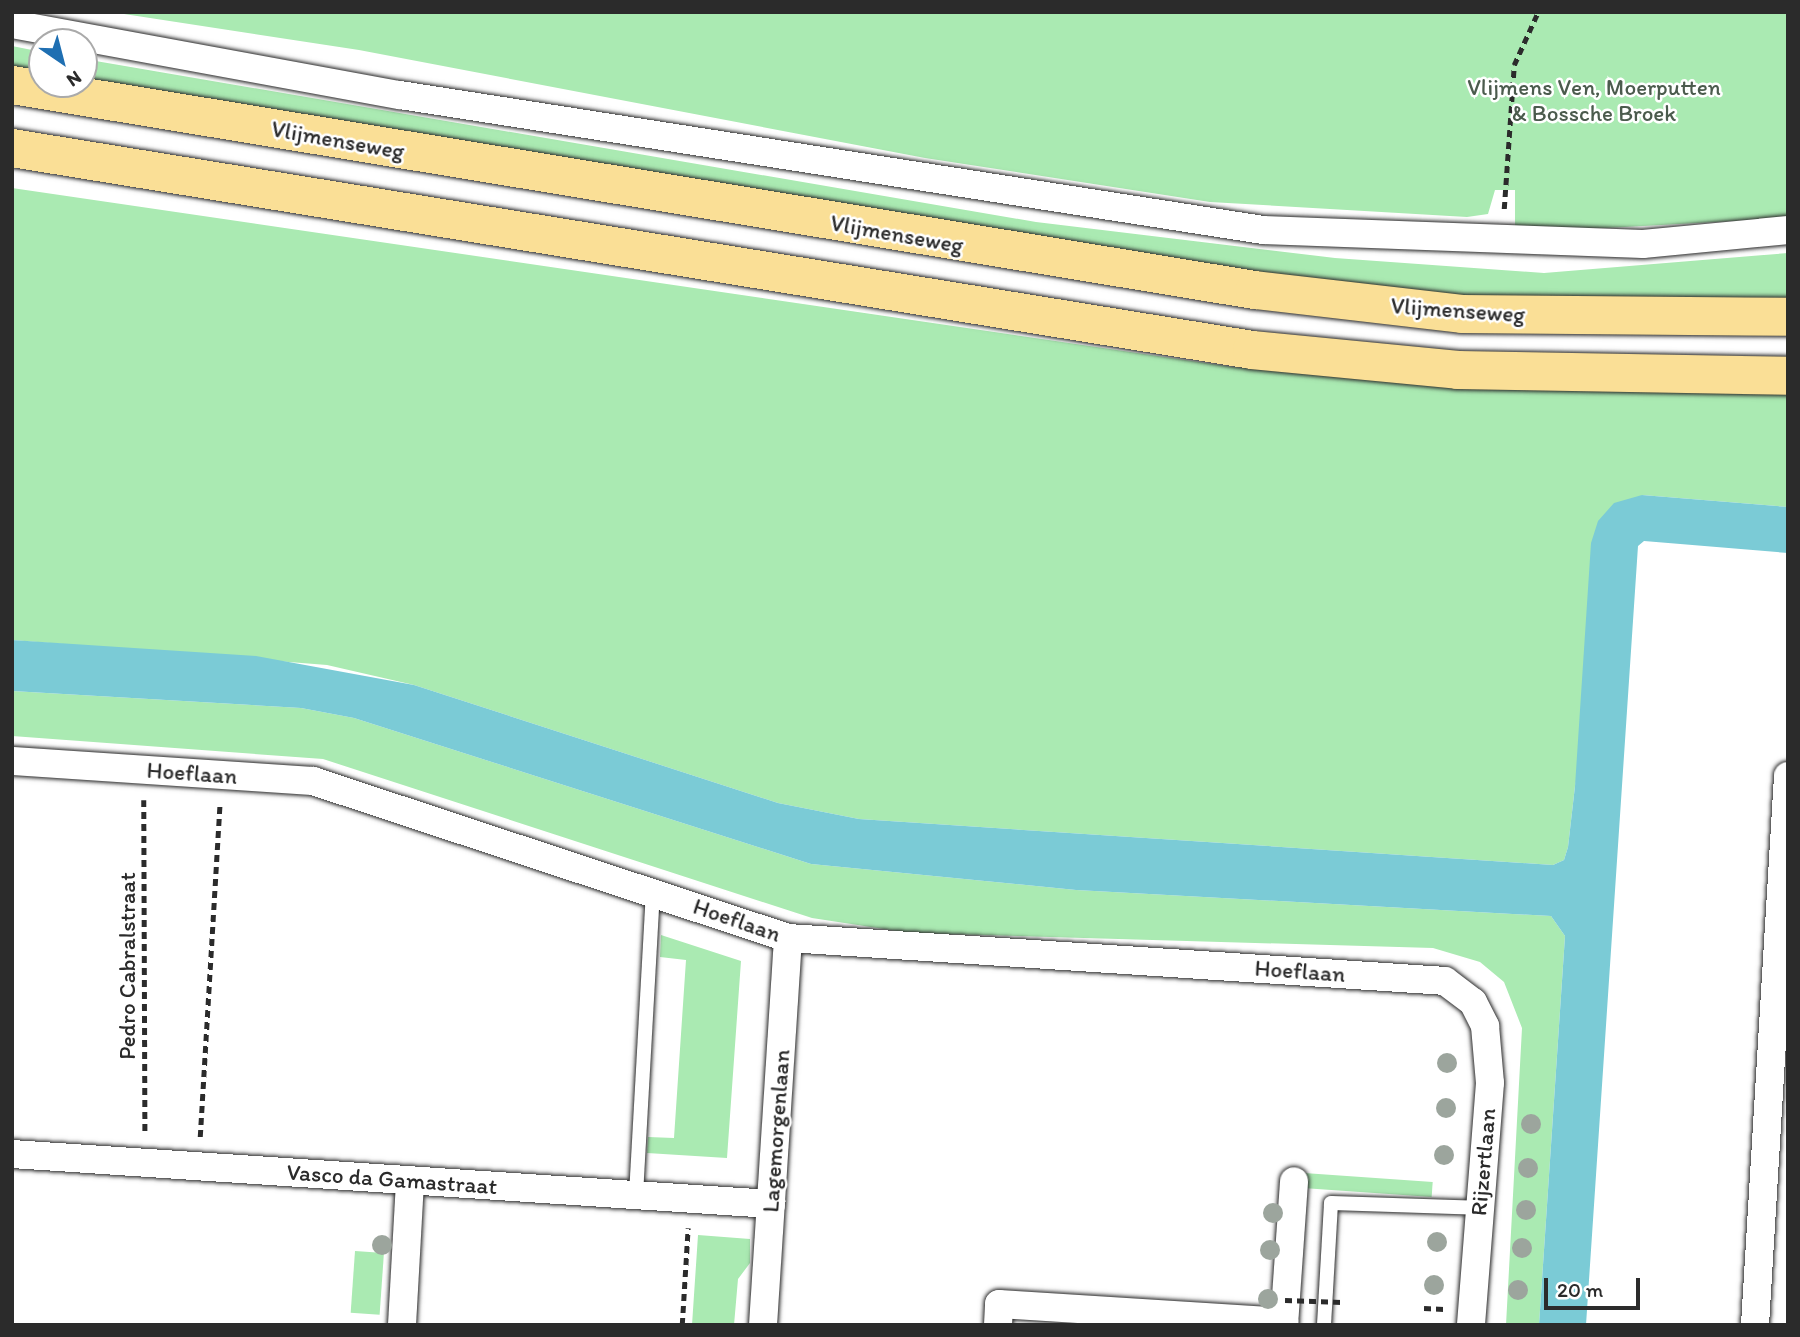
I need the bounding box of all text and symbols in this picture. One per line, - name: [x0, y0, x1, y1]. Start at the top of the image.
- north arrow: [28, 28, 98, 98]
- text: N: [62, 66, 86, 92]
- park label: Vlijmens Ven, Moerputten & Bossche Broek: [1468, 73, 1720, 127]
- street label: Vlijmenseweg: [269, 115, 407, 165]
- street label: Vlijmenseweg: [828, 209, 966, 259]
- street label: Vlijmenseweg: [1390, 292, 1526, 328]
- street label: Hoeflaan: [146, 756, 238, 790]
- street label: Pedro Cabralstraat: [113, 872, 141, 1060]
- street label: Hoeflaan: [690, 892, 784, 948]
- street label: Hoeflaan: [1254, 954, 1346, 988]
- street label: Lagemorgenlaan: [757, 1049, 795, 1213]
- street label: Rijzertlaan: [1465, 1107, 1501, 1217]
- street label: Vasco da Gamastraat: [286, 1158, 498, 1200]
- scale bar: [1548, 1264, 1644, 1308]
- text: 20 m: [1557, 1277, 1603, 1302]

